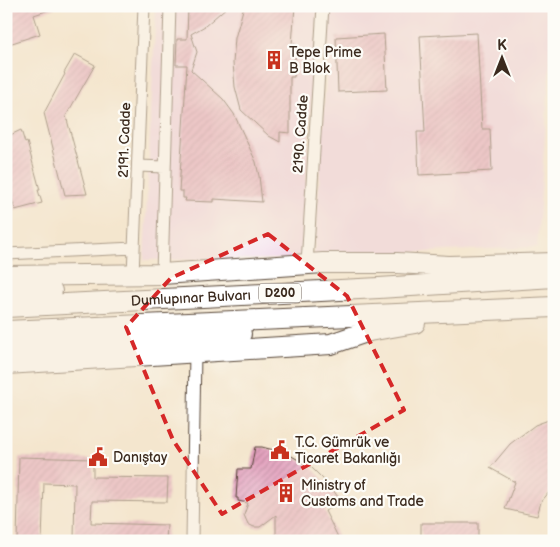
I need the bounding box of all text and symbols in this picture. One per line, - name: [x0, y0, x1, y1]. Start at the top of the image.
- north arrow: [478, 32, 528, 82]
- text: K: [497, 37, 507, 54]
- place label: Tepe Prime B Blok: [289, 44, 361, 77]
- building icon: Tepe Prime B Blok: [263, 49, 285, 71]
- street label: 2190. Cadde: [289, 94, 312, 174]
- street label: 2191. Cadde: [115, 102, 134, 178]
- road number: D200: [259, 284, 301, 302]
- street label: Dumlupınar Bulvarı: [130, 287, 251, 310]
- place label: T.C. Gümrük ve Ticaret Bakanlığı: [295, 434, 400, 467]
- public building icon: T.C. Gümrük ve Ticaret Bakanlığı: [269, 439, 291, 461]
- public building icon: Danıştay: [87, 446, 109, 468]
- place label: Danıştay: [113, 449, 168, 466]
- place label: Ministry of Customs and Trade: [301, 477, 424, 510]
- building icon: Ministry of Customs and Trade: [275, 482, 297, 504]

